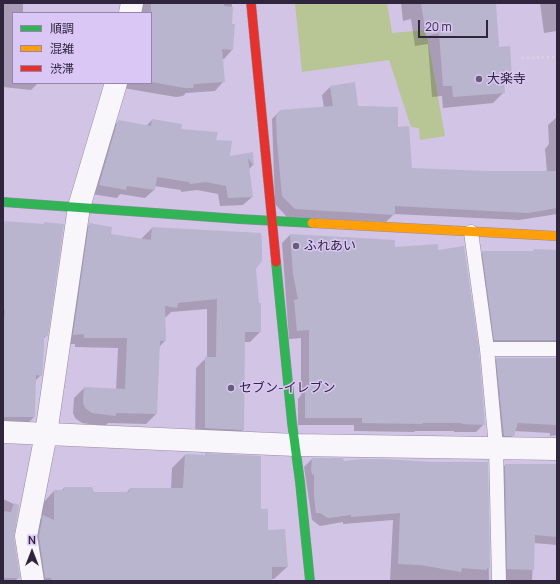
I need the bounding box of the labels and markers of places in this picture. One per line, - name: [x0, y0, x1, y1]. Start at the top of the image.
- place label: 大楽寺: [487, 71, 526, 87]
- marker: 大楽寺: [474, 74, 484, 84]
- place label: ふれあい: [304, 238, 356, 254]
- marker: ふれあい: [291, 241, 301, 251]
- place label: セブン-イレブン: [239, 380, 335, 396]
- marker: セブン-イレブン: [226, 383, 236, 393]

